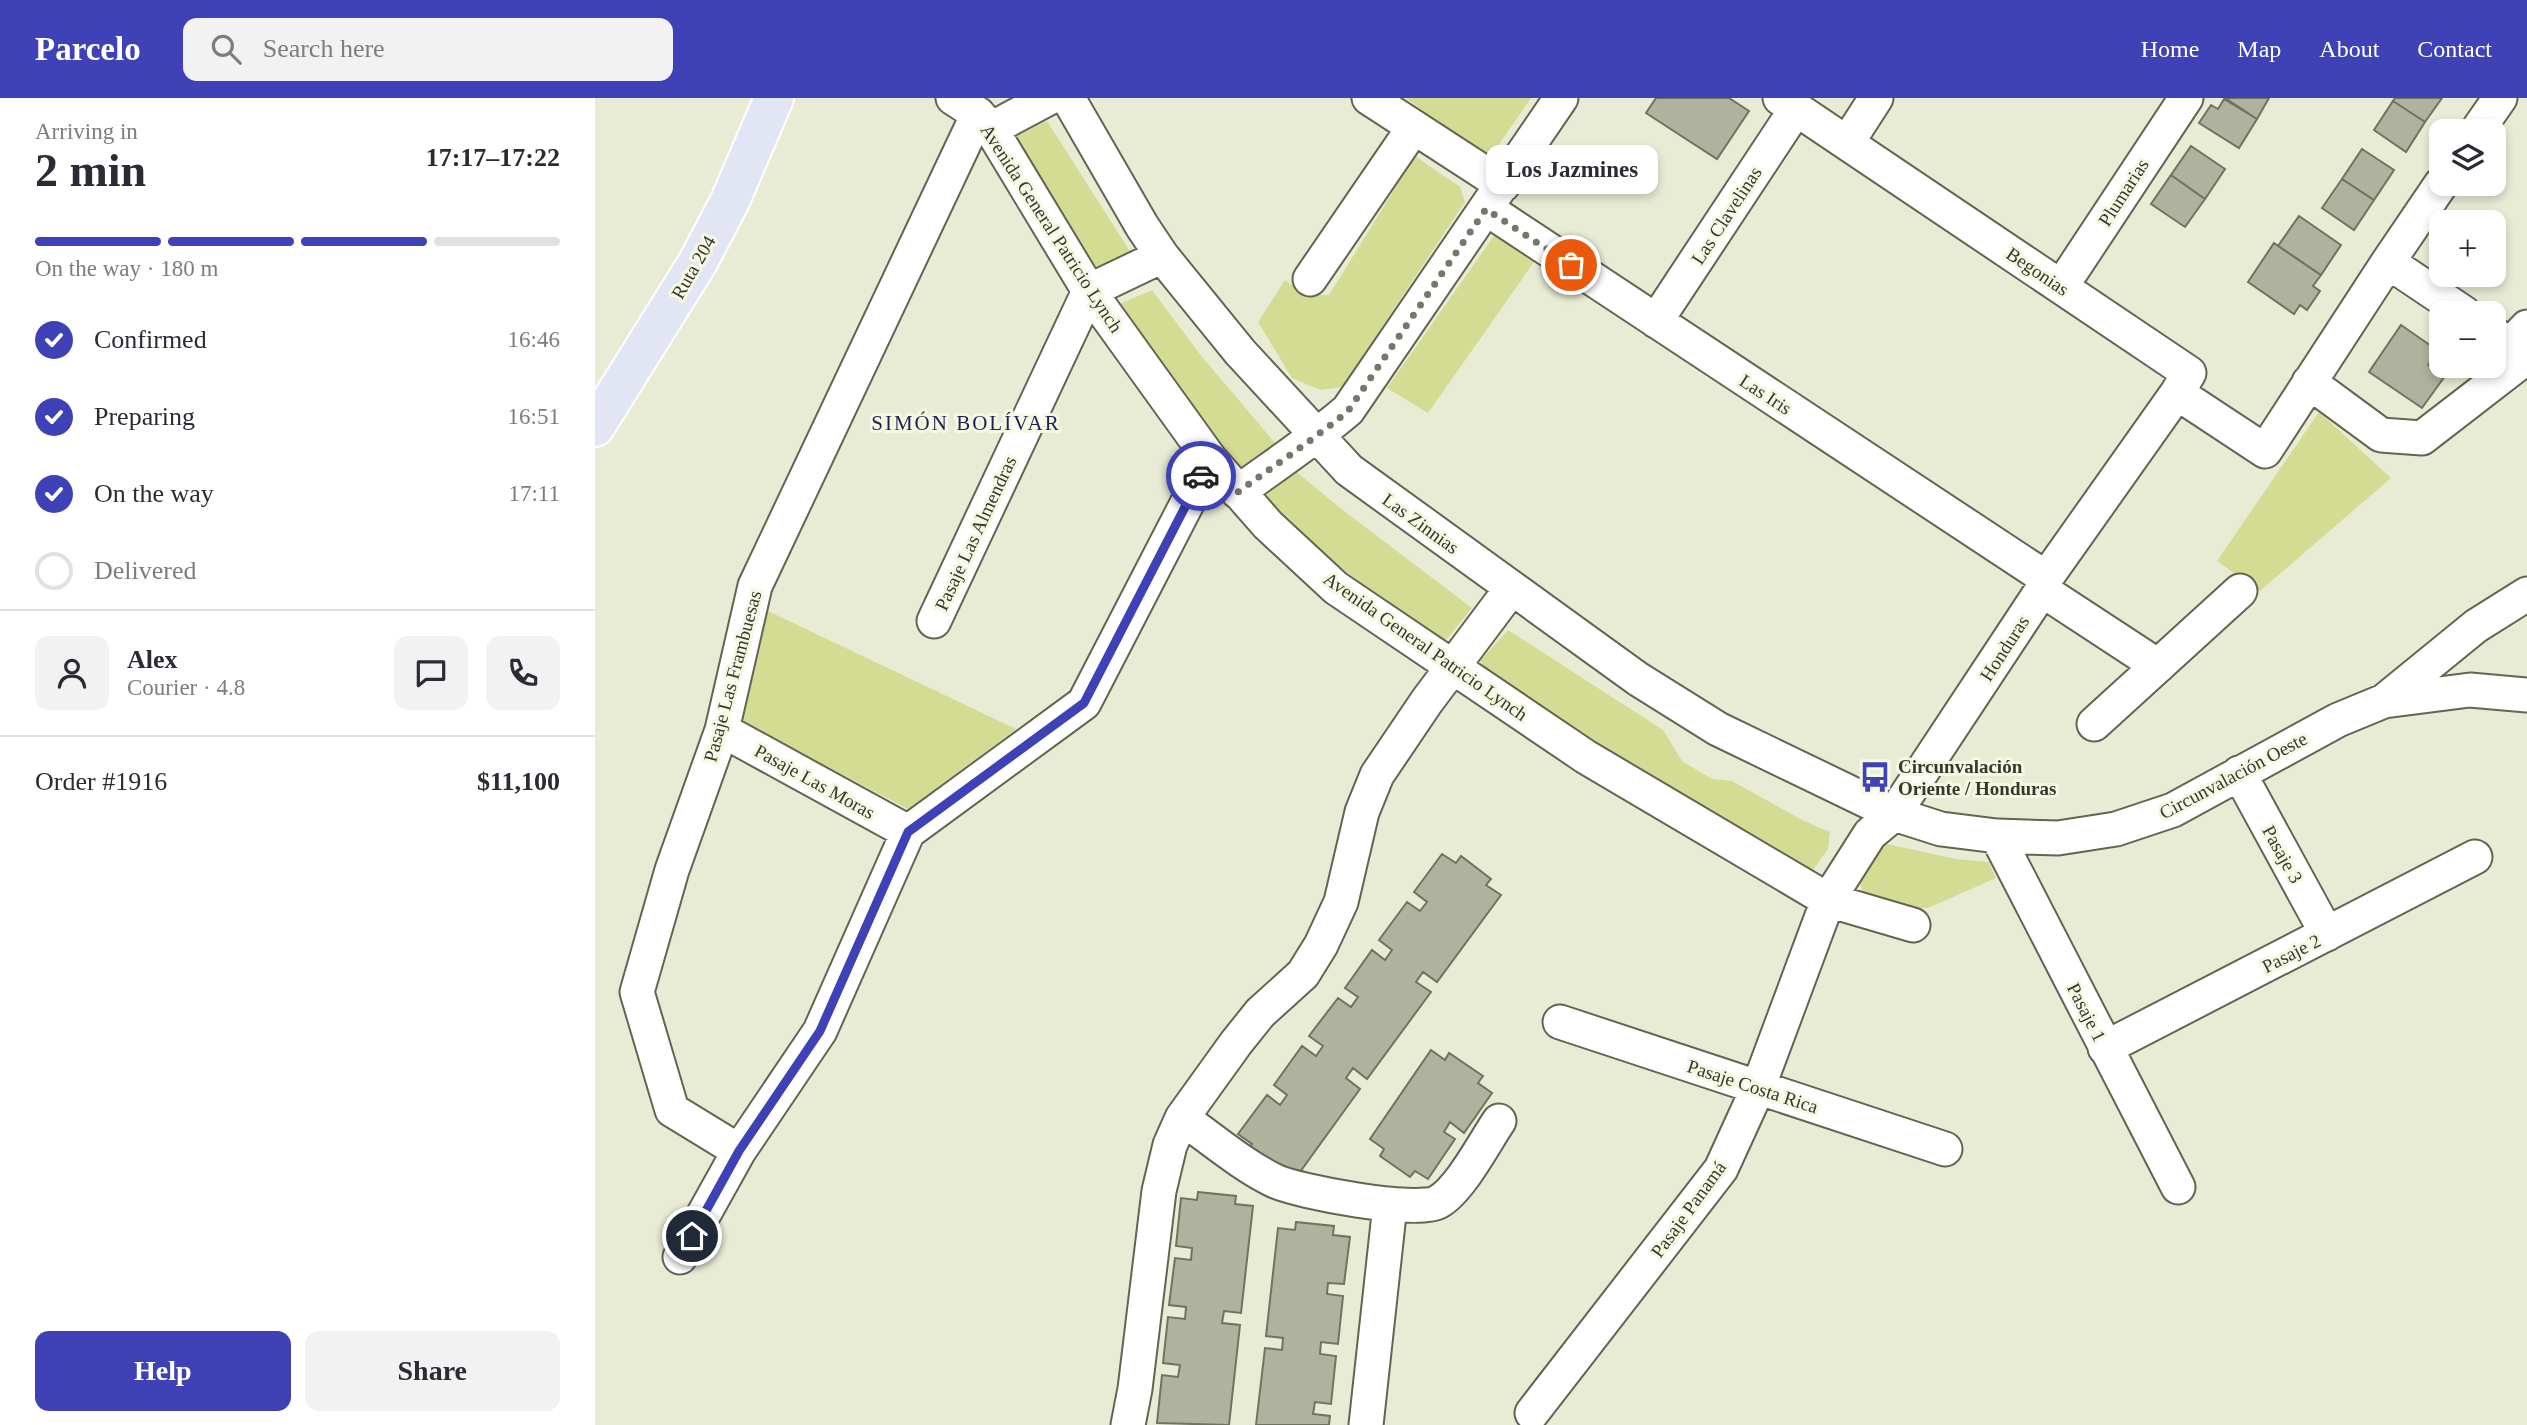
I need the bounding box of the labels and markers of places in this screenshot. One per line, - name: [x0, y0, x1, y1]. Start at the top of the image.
- callout: Los Jazmines: [1485, 146, 1657, 195]
- pin: [1541, 235, 1601, 295]
- place label: Circunvalación Oriente / Honduras: [1898, 756, 2056, 799]
- bus stop icon: Circunvalación Oriente / Honduras: [1858, 760, 1892, 794]
- pin: [662, 1206, 722, 1266]

